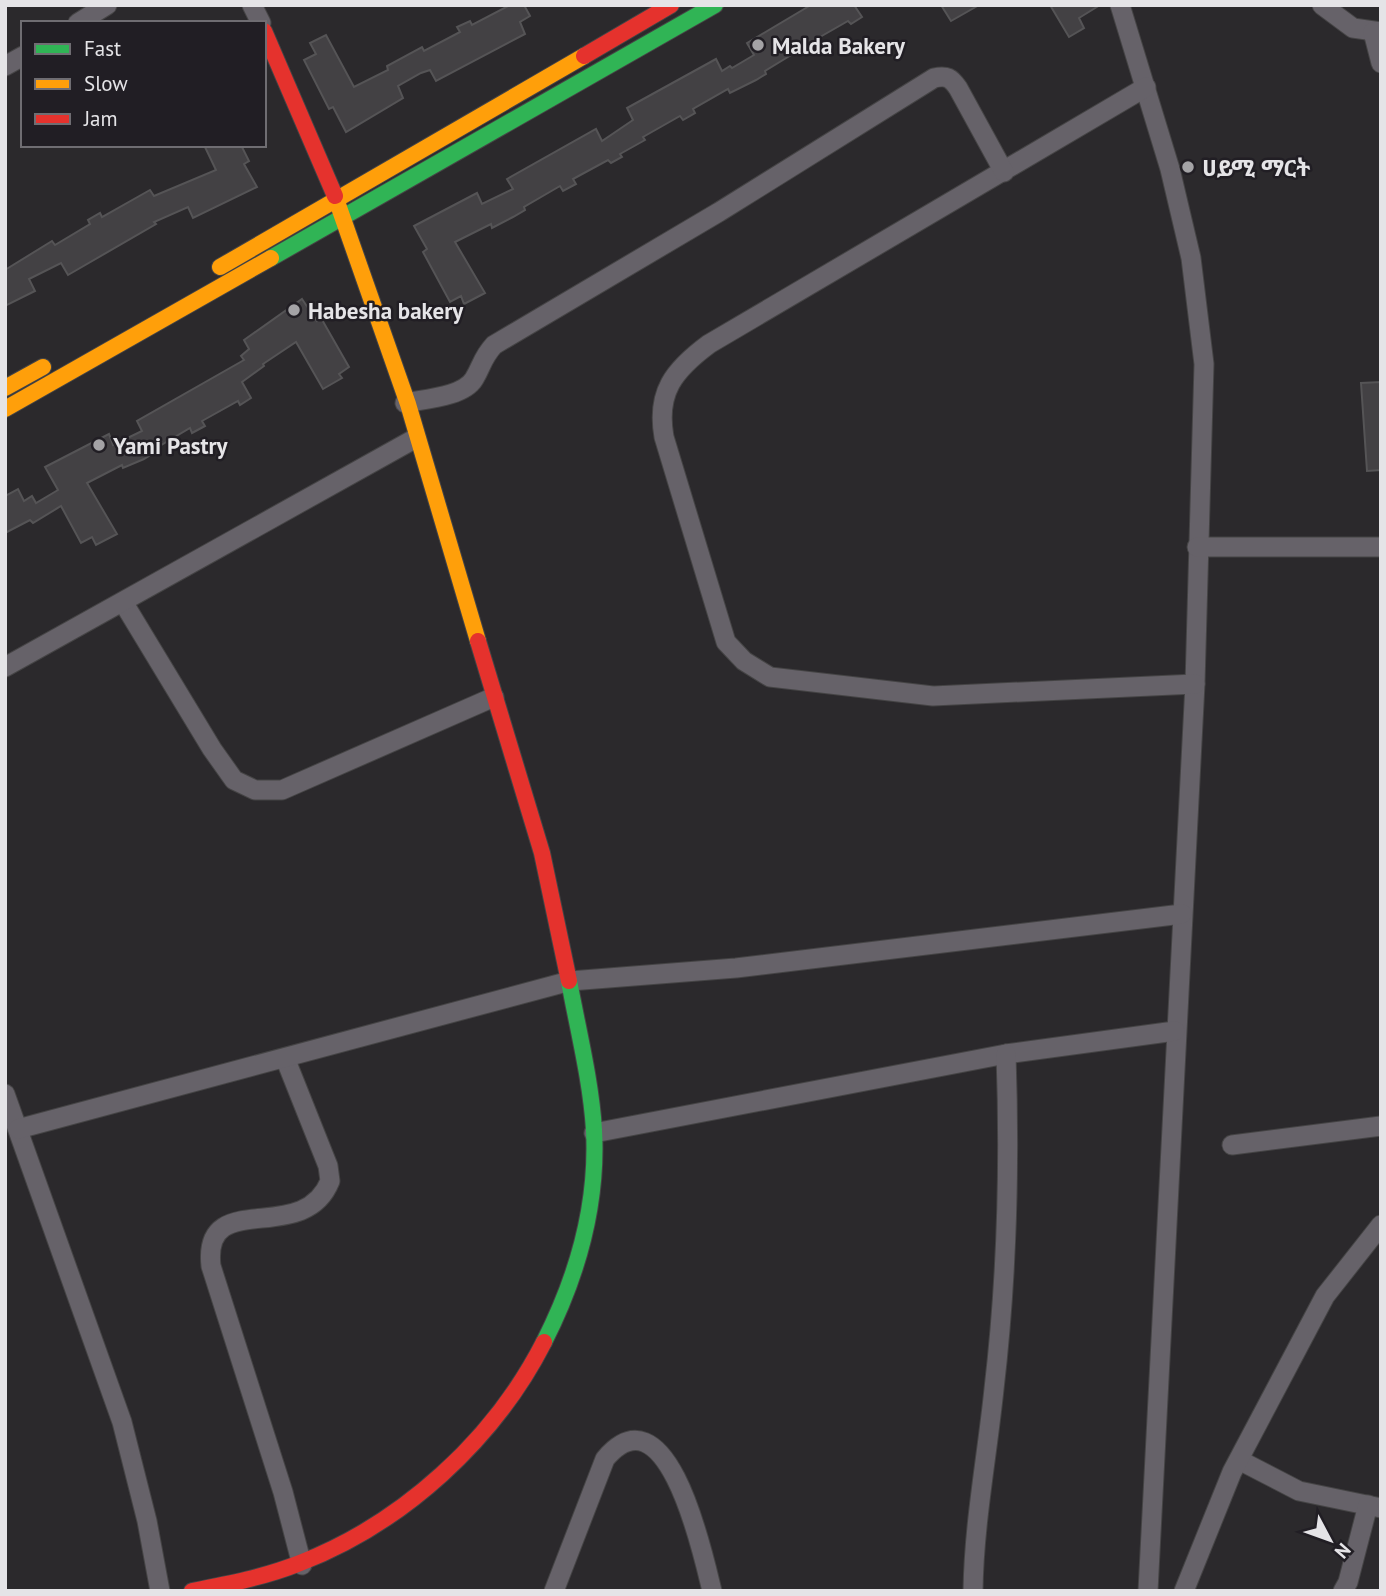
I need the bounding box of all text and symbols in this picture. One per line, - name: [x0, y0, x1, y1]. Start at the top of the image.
- legend: [21, 21, 266, 147]
- place label: Malda Bakery: [772, 31, 906, 60]
- text: Fast: [84, 35, 121, 62]
- marker: Malda Bakery: [750, 37, 766, 53]
- text: Slow: [84, 70, 128, 97]
- text: Jam: [83, 105, 118, 132]
- place label: ሀይሚ ማርት: [1202, 153, 1310, 182]
- marker: ሀይሚ ማርት: [1180, 159, 1196, 175]
- place label: Habesha bakery: [308, 296, 464, 325]
- marker: Habesha bakery: [286, 302, 302, 318]
- place label: Yami Pastry: [112, 431, 229, 460]
- marker: Yami Pastry: [91, 437, 107, 453]
- north arrow: [1295, 1505, 1365, 1575]
- text: N: [1330, 1539, 1356, 1564]

